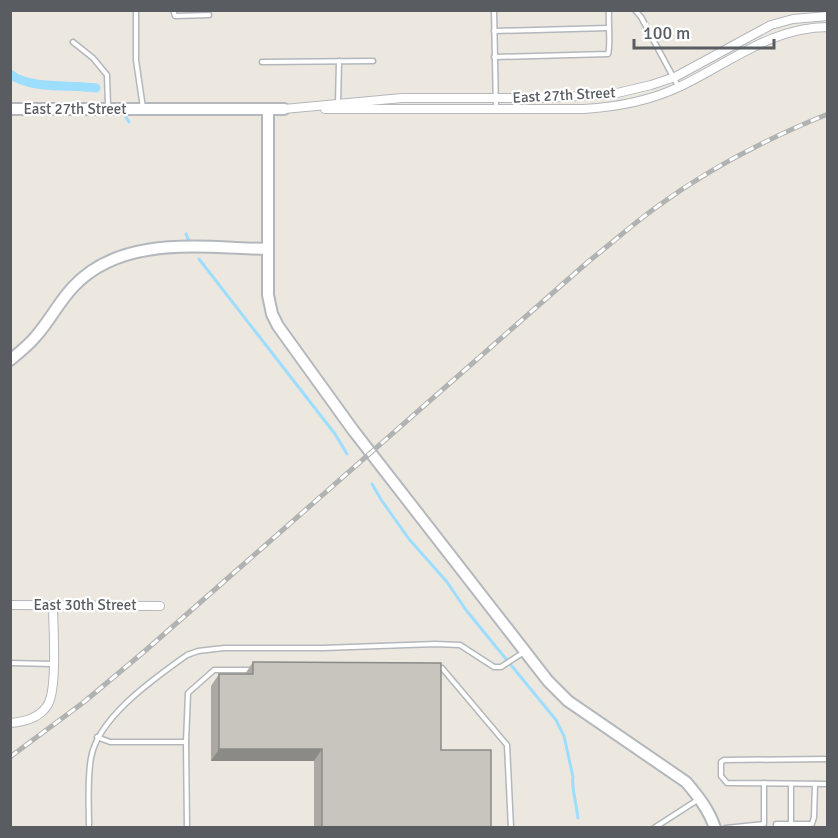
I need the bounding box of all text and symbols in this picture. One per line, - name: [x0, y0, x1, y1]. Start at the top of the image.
- scale bar: [634, 12, 774, 50]
- text: 100 m: [643, 22, 690, 44]
- street label: East 27th Street: [512, 83, 616, 107]
- street label: East 27th Street: [23, 100, 127, 118]
- street label: East 30th Street: [33, 596, 137, 614]

